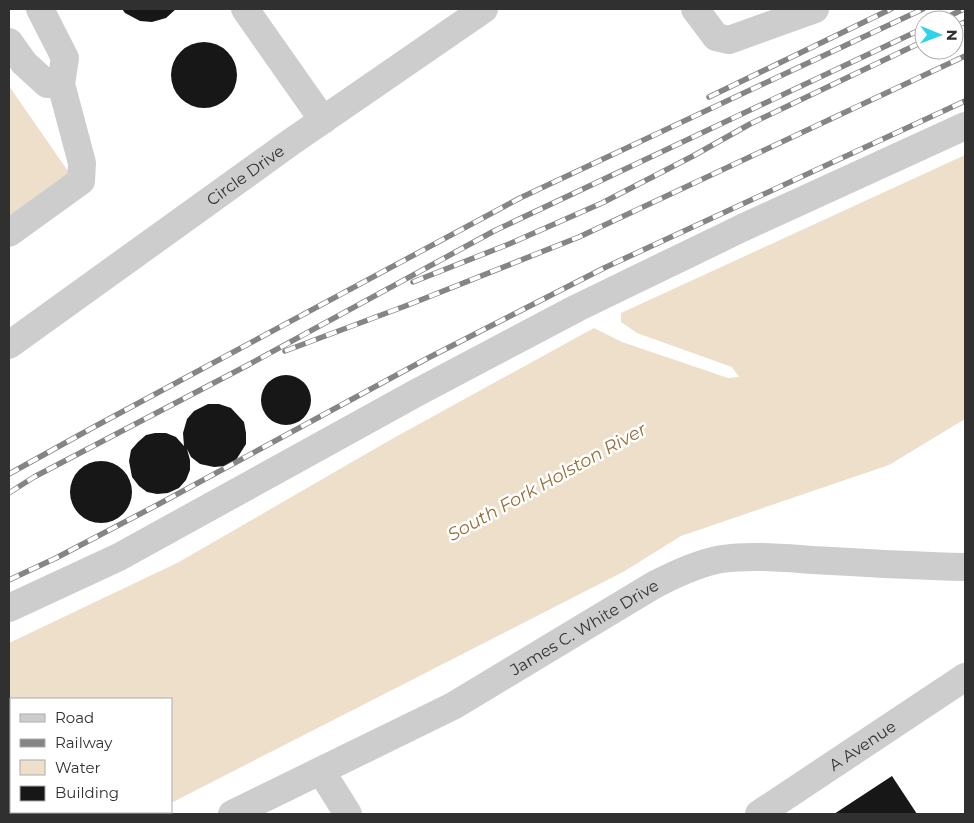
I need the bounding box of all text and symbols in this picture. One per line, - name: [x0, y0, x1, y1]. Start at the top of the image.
- north arrow: [914, 10, 964, 60]
- text: N: [943, 29, 961, 41]
- street label: Circle Drive: [203, 141, 288, 209]
- water label: South Fork Holston River: [444, 418, 651, 546]
- street label: James C. White Drive: [506, 575, 662, 680]
- legend: [10, 698, 172, 813]
- text: Road: [55, 708, 94, 727]
- street label: A Avenue: [825, 716, 899, 774]
- text: Railway: [55, 733, 113, 752]
- text: Water: [55, 758, 101, 777]
- text: Building: [55, 783, 119, 802]

